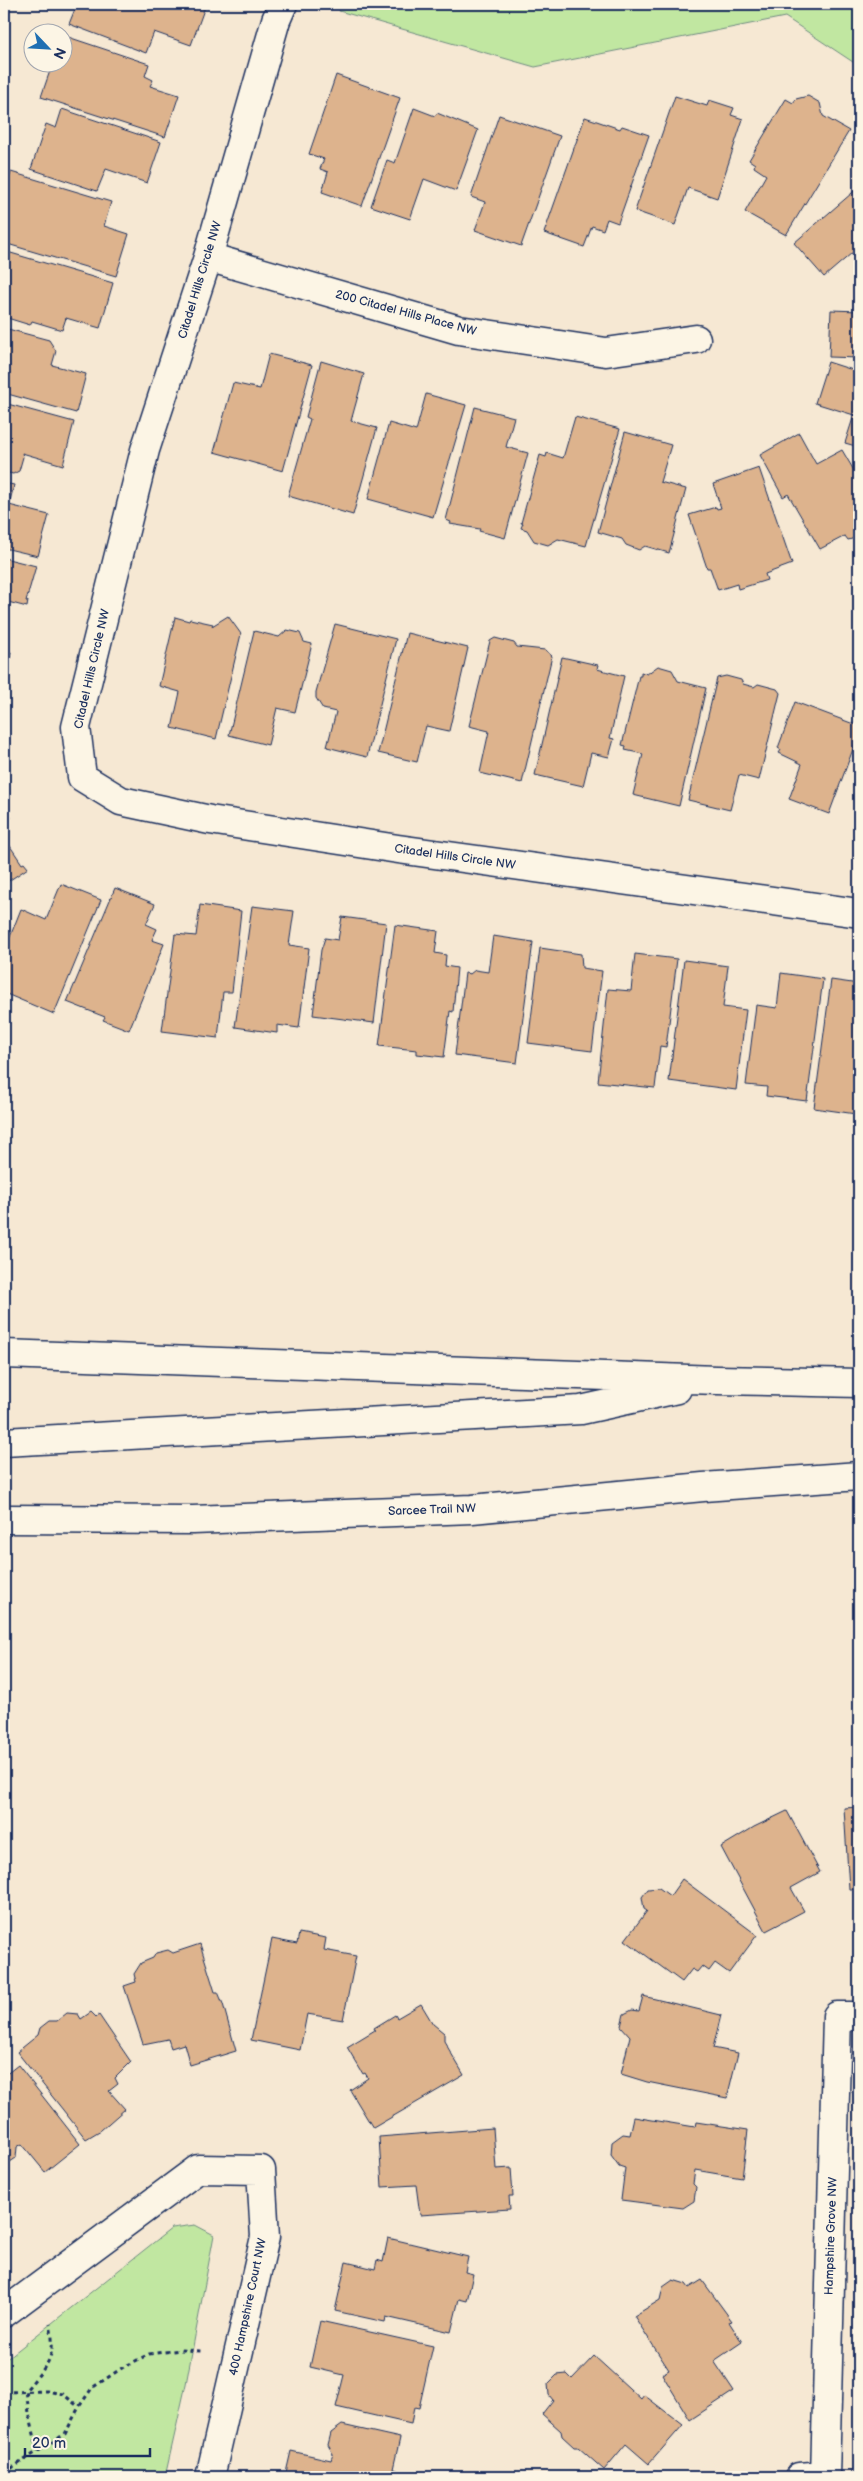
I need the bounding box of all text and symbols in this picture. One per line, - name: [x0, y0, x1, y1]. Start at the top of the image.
- north arrow: [22, 22, 72, 72]
- text: N: [49, 45, 69, 62]
- street label: Citadel Hills Circle NW: [175, 219, 225, 341]
- street label: 200 Citadel Hills Place NW: [334, 287, 478, 339]
- street label: Citadel Hills Circle NW: [71, 608, 113, 730]
- street label: Citadel Hills Circle NW: [393, 841, 517, 873]
- street label: Sarcee Trail NW: [388, 1501, 476, 1519]
- street label: Hampshire Grove NW: [821, 2177, 841, 2295]
- street label: 400 Hampshire Court NW: [226, 2237, 270, 2377]
- scale bar: [25, 2426, 150, 2458]
- text: 20 m: [32, 2434, 66, 2453]

